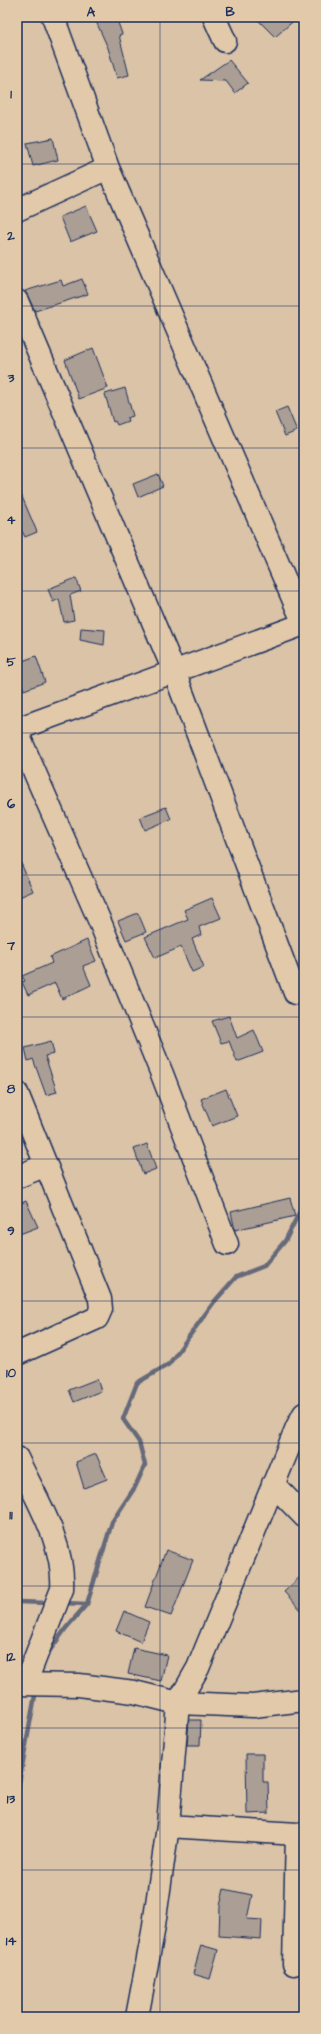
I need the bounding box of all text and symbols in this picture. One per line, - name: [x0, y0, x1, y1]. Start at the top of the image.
- text: A: [87, 3, 96, 21]
- text: B: [225, 3, 235, 21]
- text: 1: [10, 85, 12, 103]
- text: 2: [6, 227, 15, 245]
- text: 3: [7, 369, 15, 387]
- text: 4: [7, 511, 16, 529]
- text: 5: [6, 653, 16, 671]
- text: 6: [7, 795, 16, 813]
- text: 7: [6, 937, 16, 955]
- text: 8: [7, 1080, 16, 1098]
- text: 9: [7, 1222, 15, 1240]
- text: 10: [6, 1364, 17, 1382]
- text: 11: [9, 1506, 13, 1524]
- text: 12: [6, 1648, 16, 1666]
- text: 13: [7, 1790, 16, 1808]
- text: 14: [6, 1932, 16, 1950]

